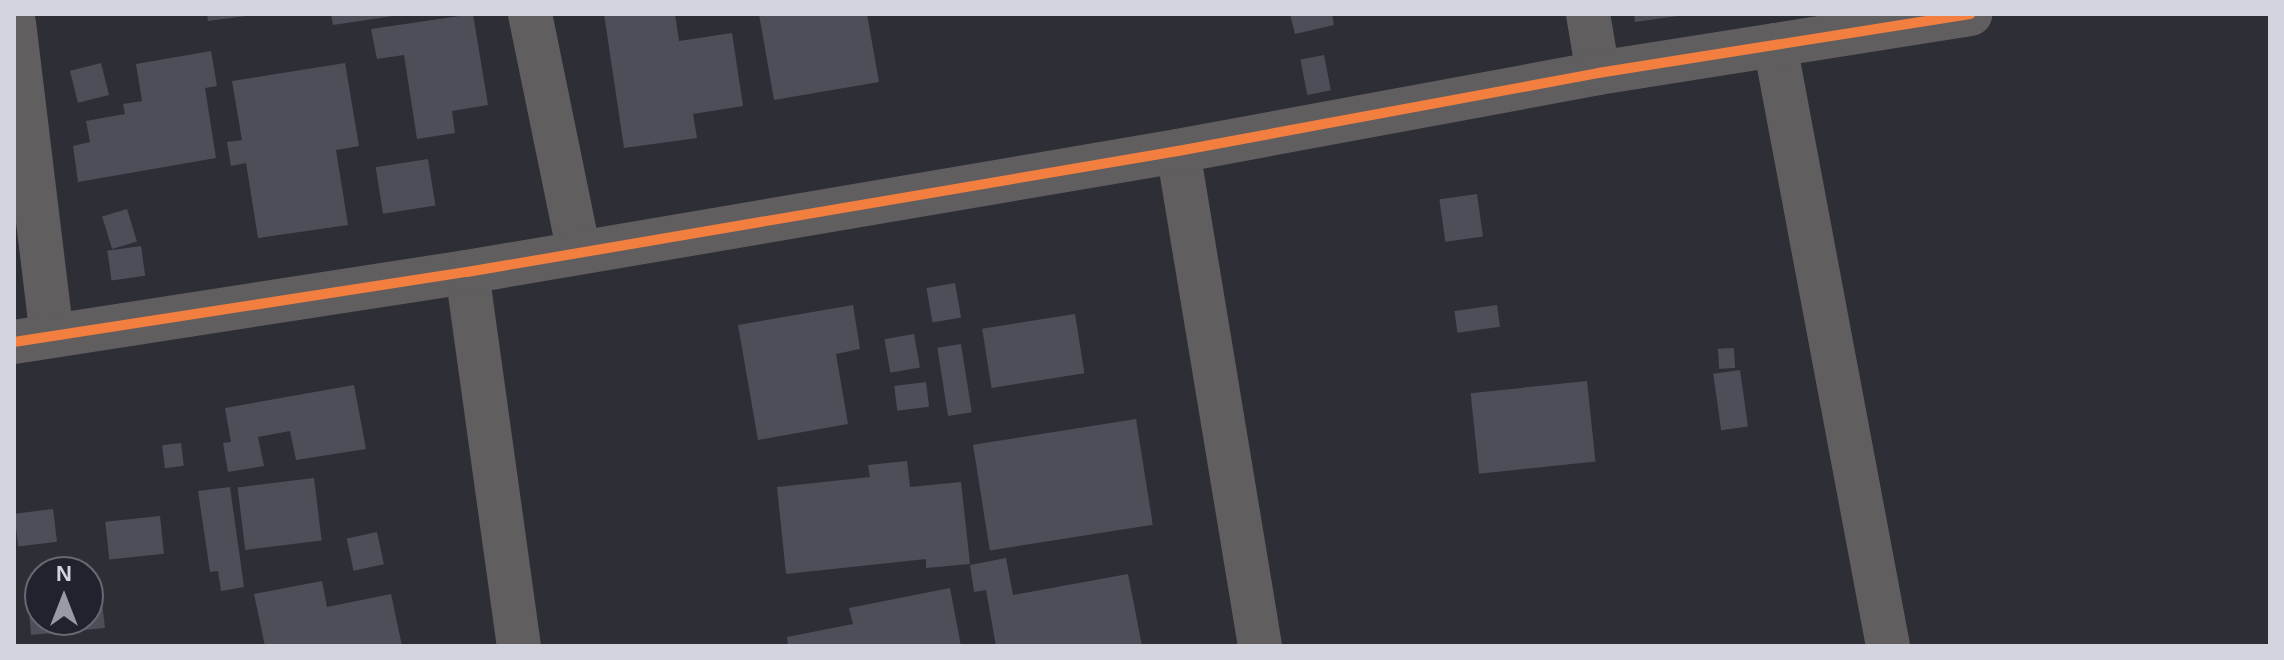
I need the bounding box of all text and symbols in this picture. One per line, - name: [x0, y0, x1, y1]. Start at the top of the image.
- north arrow: [24, 556, 104, 636]
- text: N: [56, 561, 72, 586]

